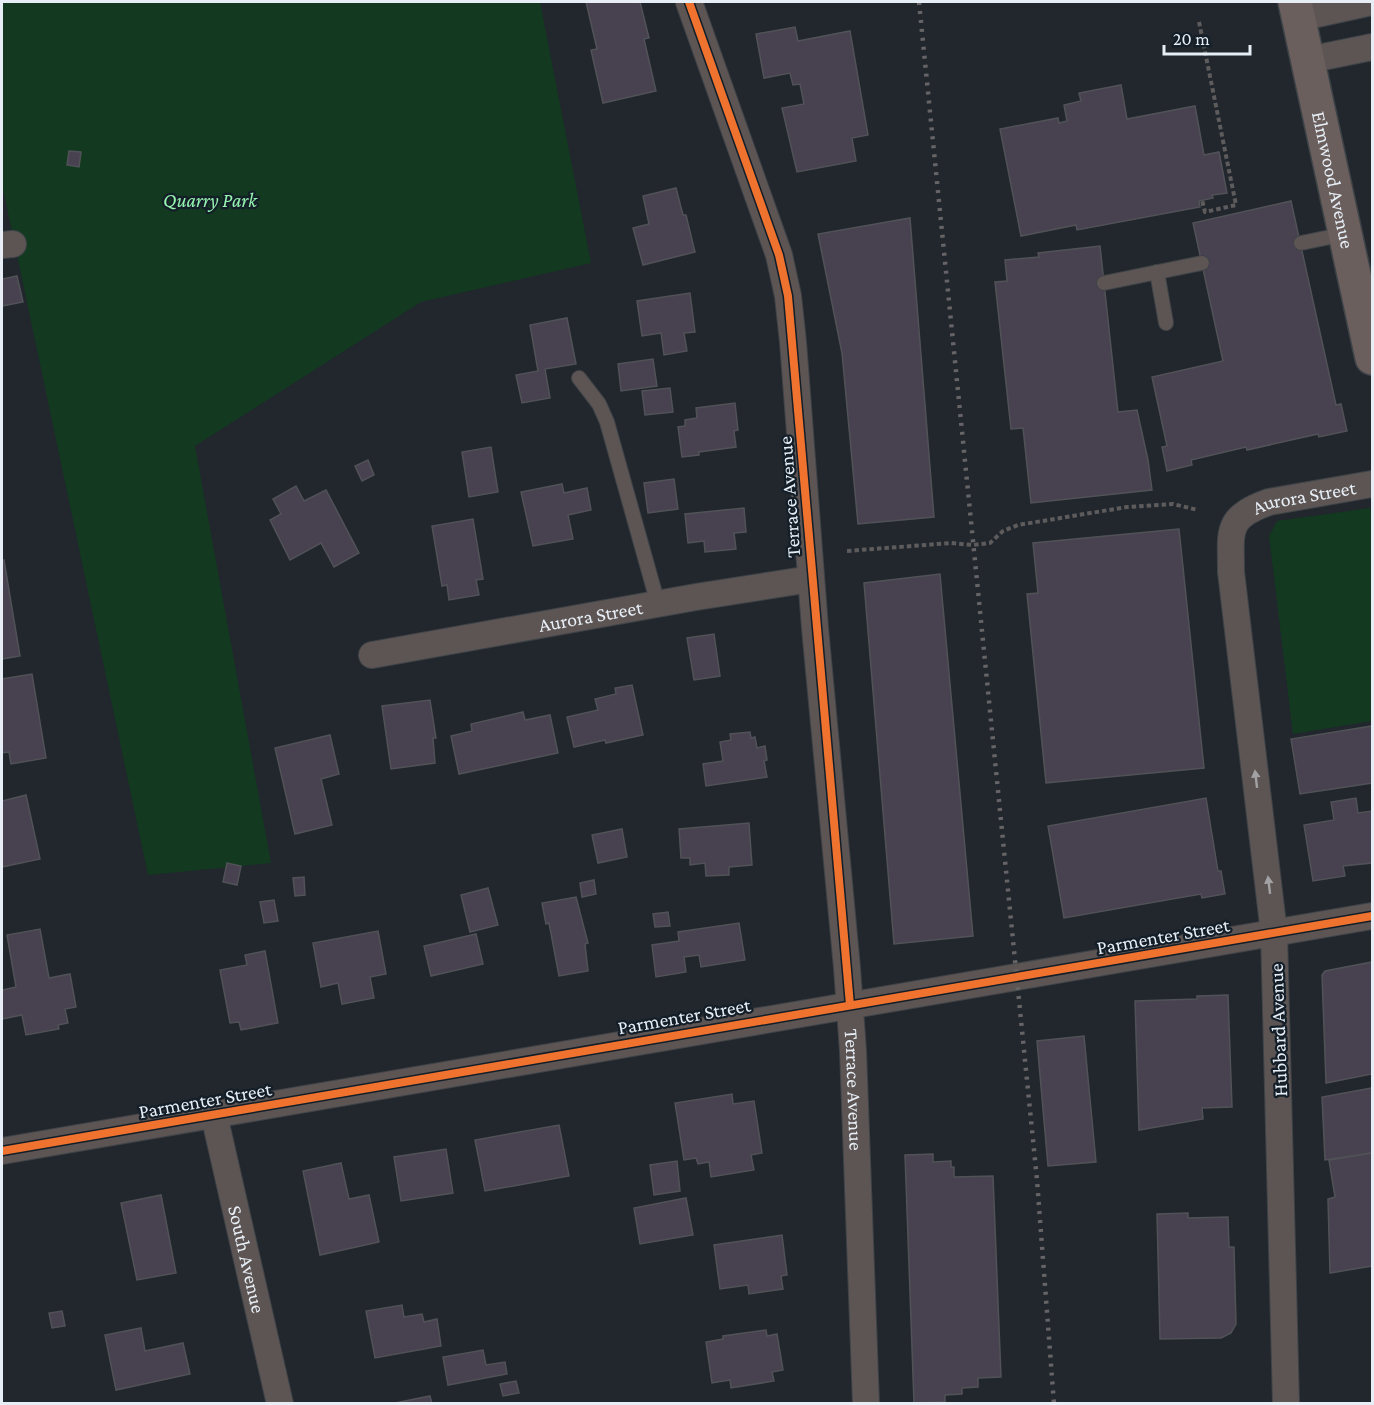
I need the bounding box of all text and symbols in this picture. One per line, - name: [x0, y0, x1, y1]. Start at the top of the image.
- scale bar: [1164, 18, 1250, 56]
- text: 20 m: [1173, 29, 1210, 49]
- street label: Elmwood Avenue: [1308, 109, 1359, 251]
- park label: Quarry Park: [163, 189, 258, 212]
- street label: Terrace Avenue: [774, 435, 804, 558]
- street label: Aurora Street: [1249, 476, 1358, 519]
- street label: Aurora Street: [537, 596, 645, 636]
- one-way arrow: [1251, 770, 1261, 789]
- one-way arrow: [1264, 875, 1273, 894]
- street label: Parmenter Street: [1095, 913, 1232, 959]
- street label: Hubbard Avenue: [1265, 963, 1291, 1097]
- street label: Parmenter Street: [616, 993, 753, 1039]
- street label: Terrace Avenue: [840, 1028, 868, 1151]
- street label: Parmenter Street: [137, 1077, 274, 1123]
- street label: South Avenue: [224, 1203, 270, 1316]

